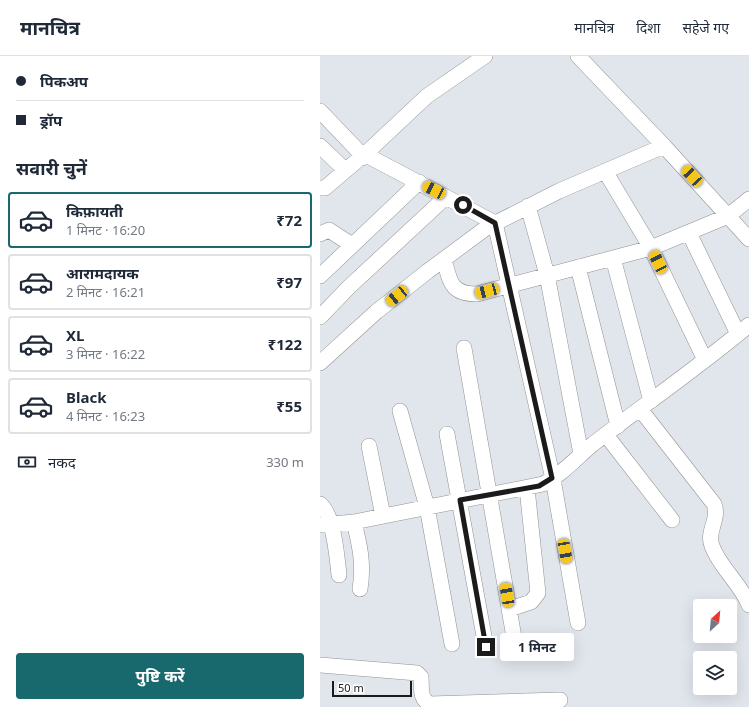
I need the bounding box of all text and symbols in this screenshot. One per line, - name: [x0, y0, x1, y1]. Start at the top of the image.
- text: मानचित्र: [20, 15, 80, 41]
- text: मानचित्र: [574, 18, 614, 37]
- text: दिशा: [636, 18, 660, 37]
- text: सहेजे गए: [682, 18, 729, 37]
- text: पिकअप: [40, 71, 88, 91]
- text: ड्रॉप: [40, 110, 62, 130]
- text: सवारी चुनें: [16, 156, 87, 180]
- car: [679, 163, 705, 189]
- car: [421, 179, 447, 201]
- route start: [454, 196, 472, 214]
- text: किफ़ायती: [66, 201, 123, 221]
- icon: car: [18, 202, 54, 238]
- text: ₹72: [276, 210, 302, 230]
- text: 1 मिनट · 16:20: [66, 221, 145, 239]
- car: [647, 249, 669, 275]
- text: आरामदायक: [66, 263, 139, 283]
- icon: car: [18, 264, 54, 300]
- text: ₹97: [276, 272, 302, 292]
- car: [474, 282, 500, 300]
- text: 2 मिनट · 16:21: [66, 283, 145, 301]
- car: [384, 284, 410, 308]
- text: XL: [66, 325, 84, 345]
- icon: car: [18, 326, 54, 362]
- text: ₹122: [268, 334, 302, 354]
- text: 3 मिनट · 16:22: [66, 345, 145, 363]
- text: Black: [66, 387, 106, 407]
- icon: car: [18, 388, 54, 424]
- text: ₹55: [276, 396, 302, 416]
- text: 4 मिनट · 16:23: [66, 407, 145, 425]
- icon: cash: [16, 451, 38, 473]
- text: नकद: [48, 452, 76, 472]
- text: 330 m: [266, 453, 304, 471]
- car: [557, 538, 573, 564]
- car: [499, 582, 515, 608]
- north arrow: [693, 599, 737, 643]
- map controls: [693, 599, 737, 695]
- callout: 1 मिनट: [500, 633, 574, 661]
- route end: [477, 638, 495, 656]
- text: 1 मिनट: [518, 638, 556, 656]
- button: layers: [693, 651, 737, 695]
- button: पुष्टि करें: [16, 653, 304, 699]
- scale bar: [332, 679, 412, 698]
- text: 50 m: [338, 680, 364, 695]

